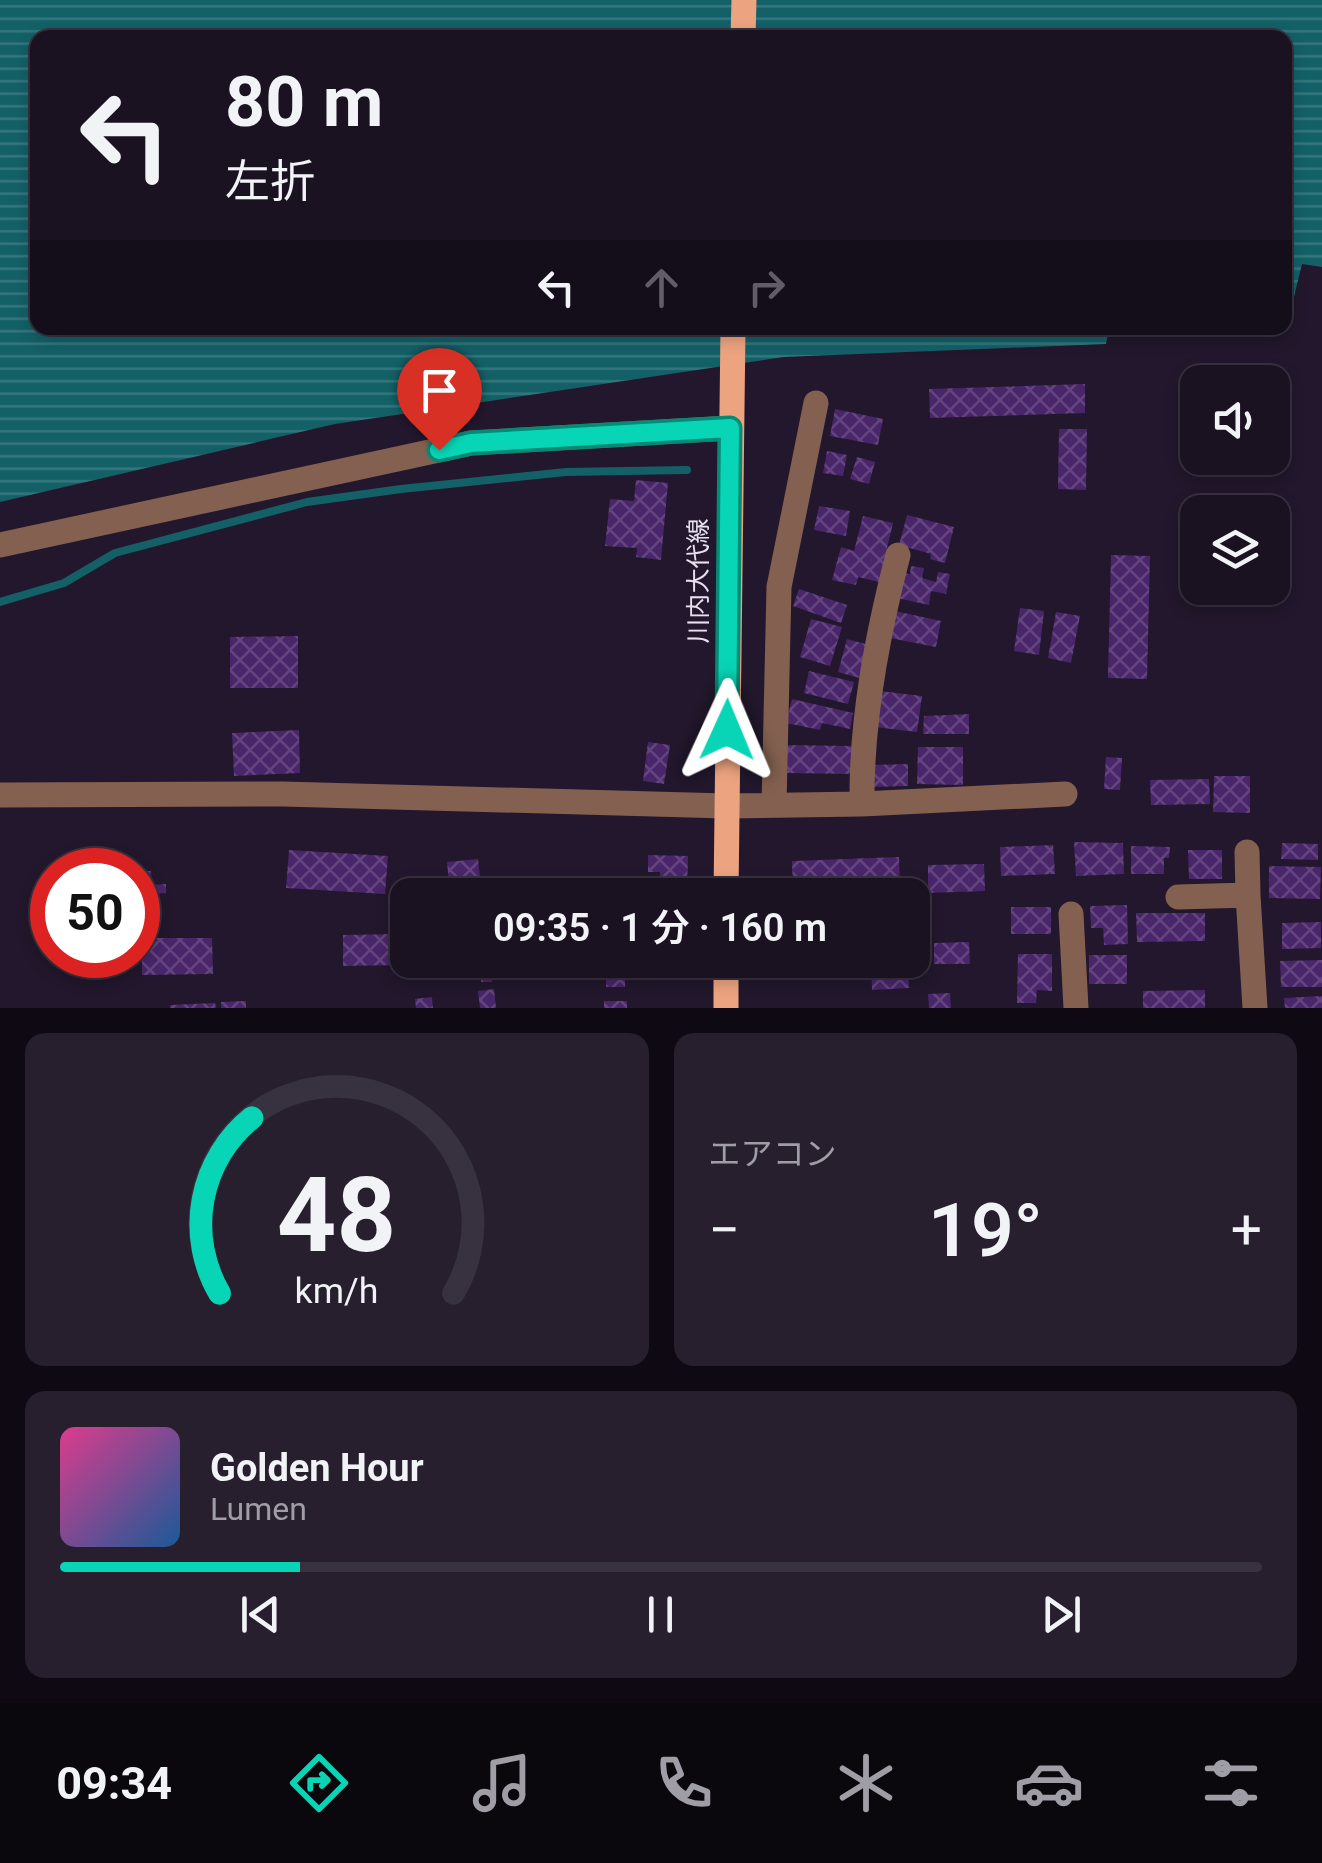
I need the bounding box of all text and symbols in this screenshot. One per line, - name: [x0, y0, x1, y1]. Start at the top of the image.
- text: 80 m: [225, 61, 383, 143]
- icon: left: [60, 70, 190, 200]
- text: 左折: [225, 155, 315, 208]
- icon: left: [529, 260, 584, 315]
- icon: ahead: [634, 260, 689, 315]
- icon: right: [739, 260, 794, 315]
- pin: [397, 348, 482, 451]
- icon: arrive: [412, 363, 467, 418]
- map controls: [1180, 365, 1290, 605]
- button: sound: [1180, 365, 1290, 475]
- button: layers: [1180, 495, 1290, 605]
- street label: 川内大代線: [684, 518, 713, 644]
- position arrow: [675, 678, 779, 782]
- speed limit sign: 50: [30, 848, 160, 978]
- text: 09:35 · 1 分 · 160 m: [493, 906, 827, 950]
- text: エアコン: [709, 1135, 837, 1173]
- text: 48: [277, 1155, 396, 1276]
- text: 19°: [928, 1186, 1043, 1274]
- text: −: [709, 1198, 740, 1262]
- text: +: [1231, 1198, 1262, 1262]
- text: km/h: [295, 1270, 379, 1312]
- text: Golden Hour: [210, 1446, 424, 1490]
- text: Lumen: [210, 1490, 307, 1528]
- icon: previous: [233, 1587, 288, 1642]
- icon: pause: [633, 1587, 688, 1642]
- icon: next: [1034, 1587, 1089, 1642]
- icon: directions: [284, 1748, 354, 1818]
- icon: music: [467, 1748, 537, 1818]
- icon: phone: [649, 1748, 719, 1818]
- icon: climate: [831, 1748, 901, 1818]
- icon: car: [1014, 1748, 1084, 1818]
- icon: filters: [1196, 1748, 1266, 1818]
- text: 09:34: [56, 1757, 172, 1810]

